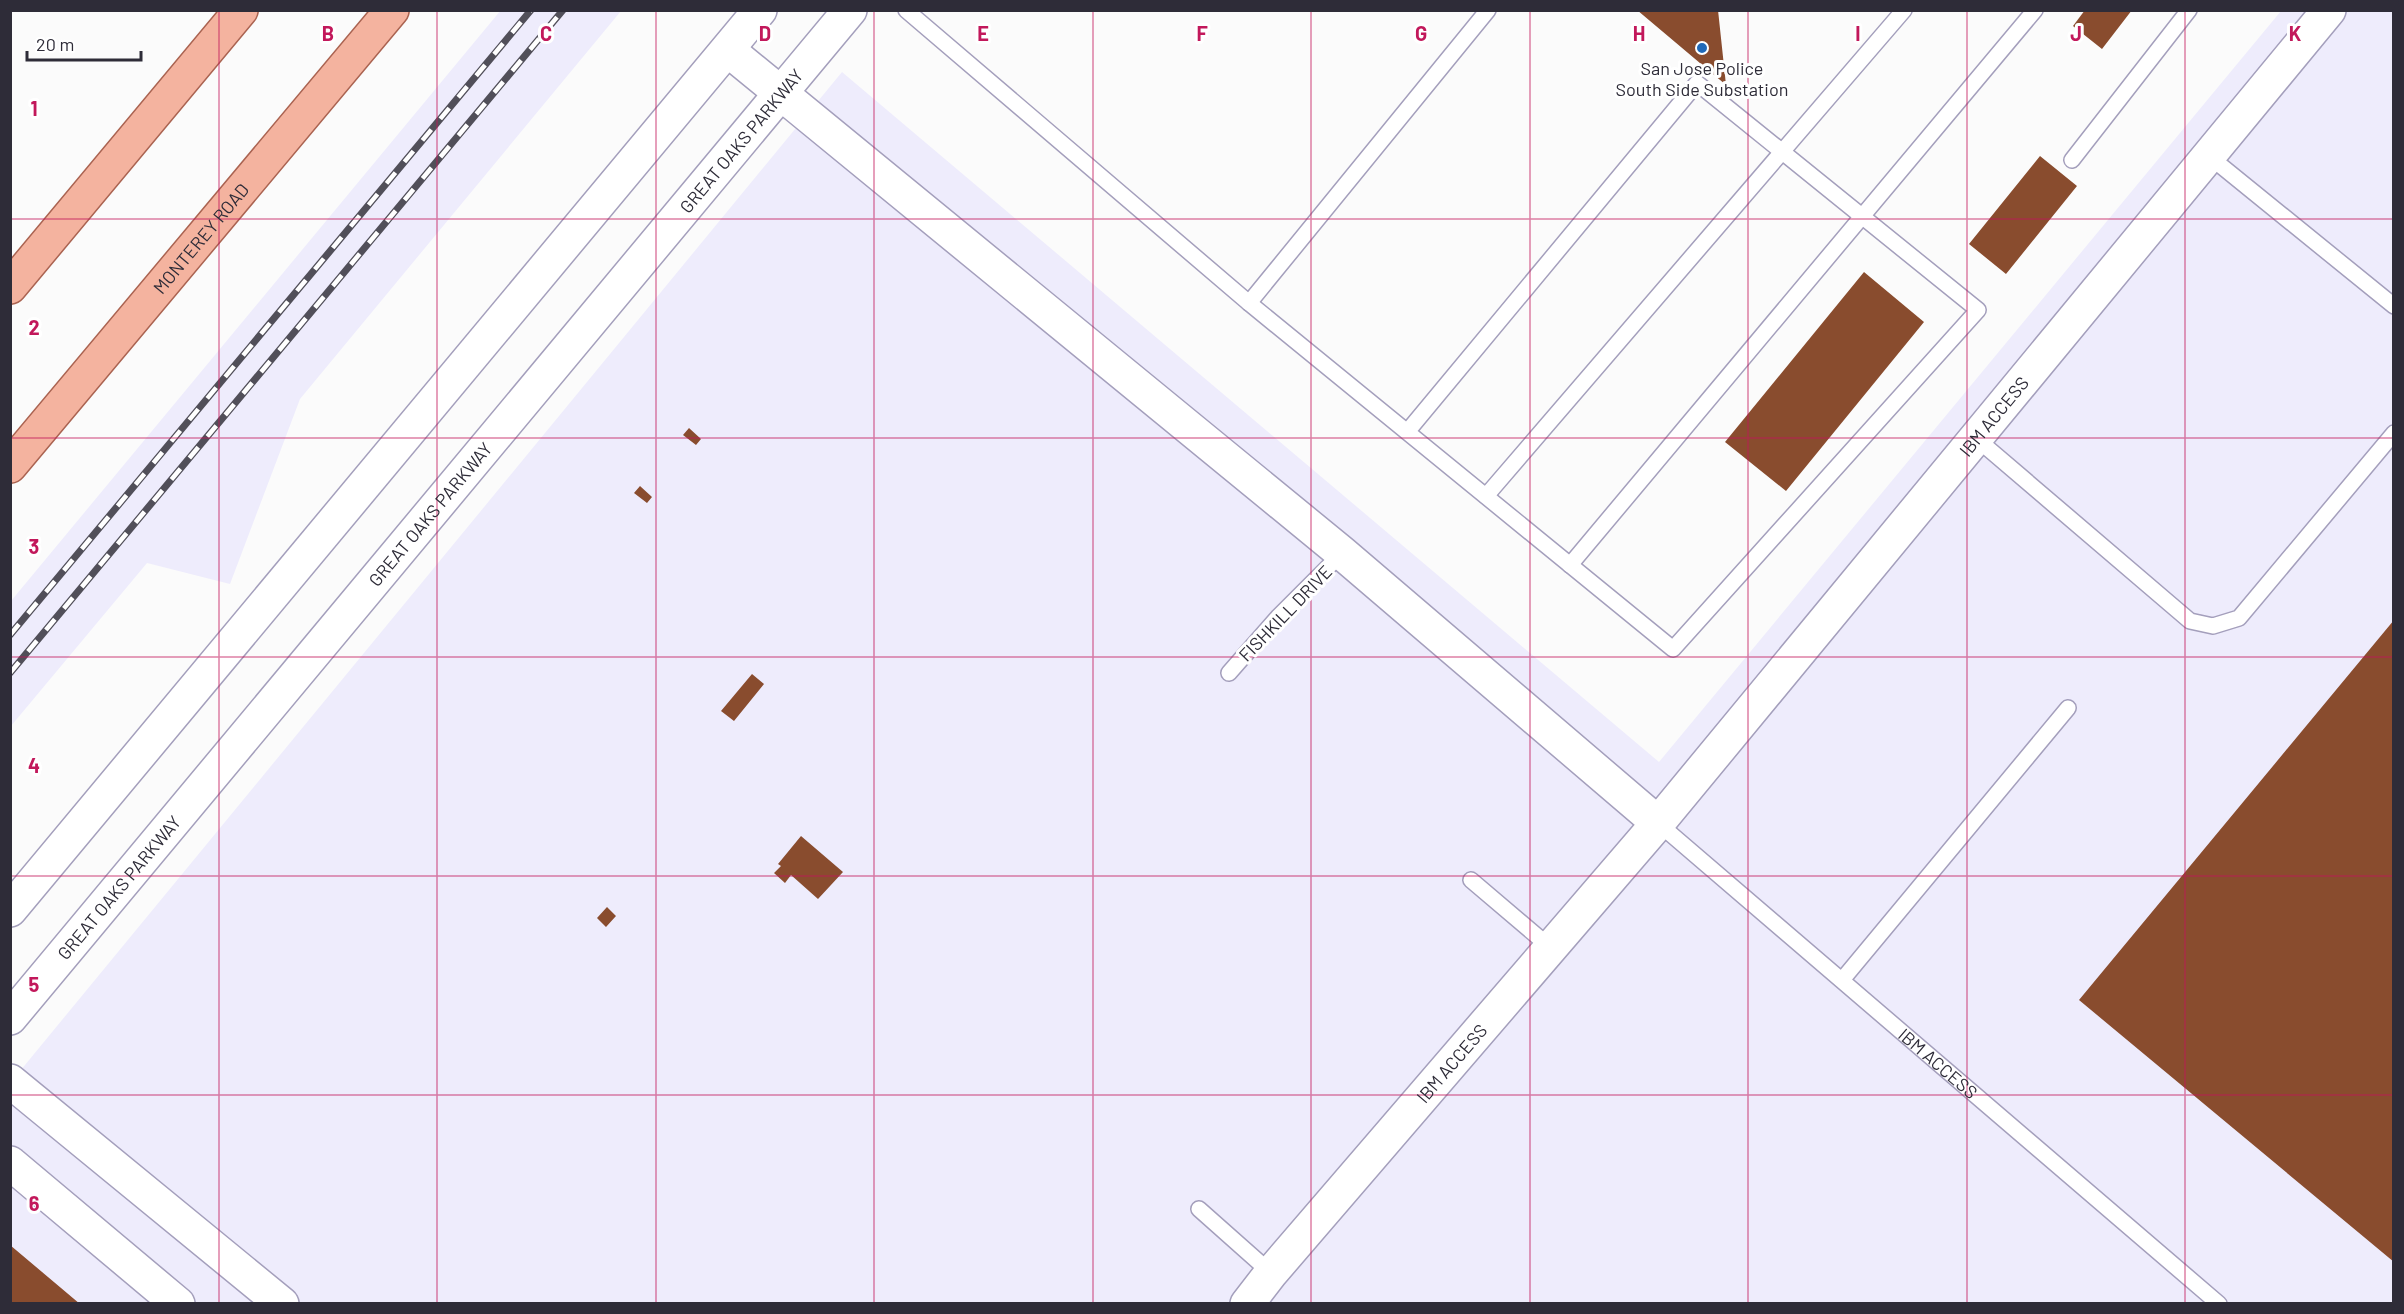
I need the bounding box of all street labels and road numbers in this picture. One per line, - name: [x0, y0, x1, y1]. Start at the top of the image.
- street label: GREAT OAKS PARKWAY: [675, 64, 807, 217]
- street label: MONTEREY ROAD: [148, 179, 253, 298]
- street label: IBM ACCESS: [1954, 372, 2033, 461]
- street label: GREAT OAKS PARKWAY: [364, 438, 496, 591]
- street label: FISHKILL DRIVE: [1234, 560, 1336, 666]
- street label: GREAT OAKS PARKWAY: [52, 811, 185, 964]
- street label: IBM ACCESS: [1412, 1019, 1491, 1107]
- street label: IBM ACCESS: [1894, 1023, 1982, 1103]

